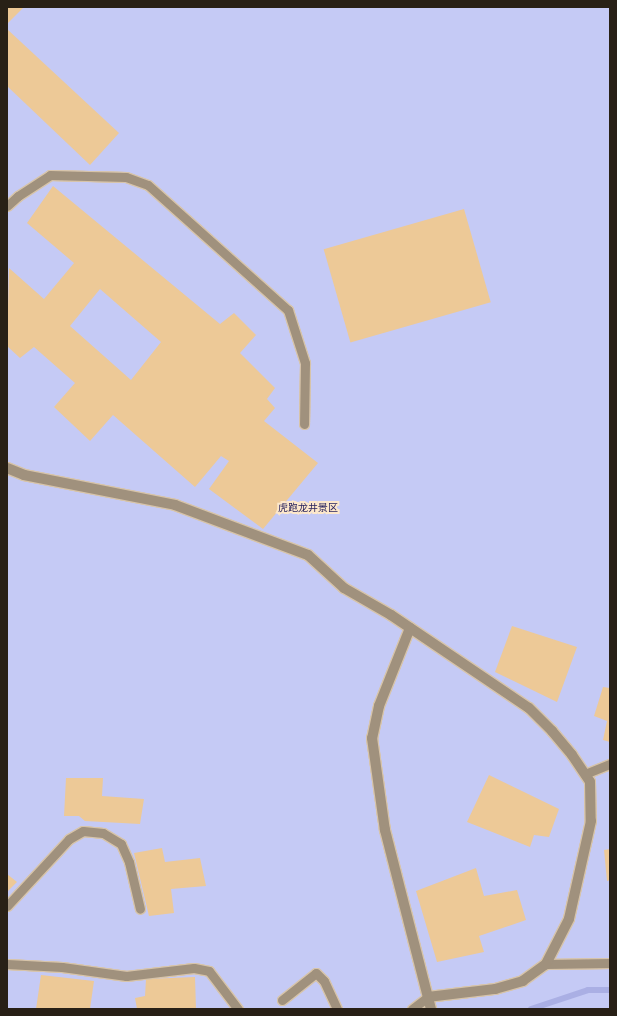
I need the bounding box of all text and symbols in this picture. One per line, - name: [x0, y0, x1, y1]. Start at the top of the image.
- park label: 虎跑龙井景区: [278, 502, 338, 514]

